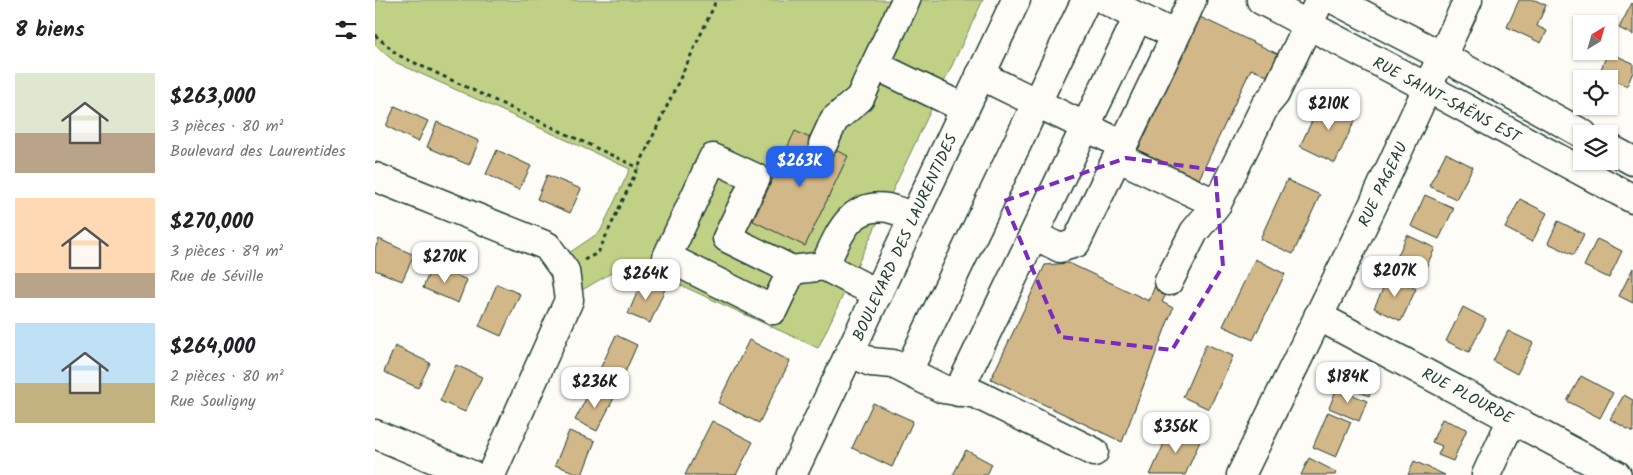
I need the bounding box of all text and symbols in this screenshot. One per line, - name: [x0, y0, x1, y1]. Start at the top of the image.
- text: 8 biens: [15, 14, 85, 47]
- north arrow: [1573, 15, 1617, 60]
- map controls: [1573, 15, 1618, 170]
- icon: filters: [332, 16, 360, 44]
- street label: RUE SAINT-SAËNS EST: [1368, 51, 1526, 151]
- button: locate: [1573, 70, 1618, 115]
- text: $263,000: [170, 81, 255, 114]
- pin: $210K: [1294, 88, 1364, 131]
- text: $210K: [1308, 92, 1350, 117]
- icon: home: [55, 93, 115, 153]
- text: 3 pièces · 80 m²: [170, 114, 284, 139]
- button: layers: [1573, 125, 1618, 170]
- street label: BOULEVARD DES LAURENTIDES: [846, 130, 965, 345]
- street label: RUE PAGEAU: [1352, 138, 1415, 231]
- text: Boulevard des Laurentides: [170, 139, 346, 164]
- pin: $263K: [765, 146, 835, 188]
- text: $263K: [777, 149, 823, 174]
- text: $270,000: [170, 206, 253, 239]
- icon: home: [55, 218, 115, 278]
- text: 3 pièces · 89 m²: [170, 239, 283, 264]
- pin: $270K: [410, 242, 480, 284]
- text: $270K: [423, 245, 467, 270]
- pin: $207K: [1360, 256, 1430, 298]
- pin: $264K: [611, 258, 681, 301]
- text: $207K: [1373, 259, 1417, 284]
- text: $264K: [623, 262, 669, 287]
- text: Rue de Séville: [170, 264, 263, 289]
- text: $264,000: [170, 331, 255, 364]
- icon: home: [55, 343, 115, 403]
- pin: $184K: [1313, 362, 1383, 404]
- street label: RUE PLOURDE: [1417, 362, 1518, 431]
- text: 2 pièces · 80 m²: [170, 364, 284, 389]
- text: $184K: [1327, 365, 1369, 390]
- pin: $236K: [560, 366, 630, 409]
- text: $236K: [572, 370, 618, 395]
- text: Rue Souligny: [170, 389, 255, 414]
- pin: $356K: [1141, 412, 1211, 454]
- text: $356K: [1154, 415, 1198, 440]

